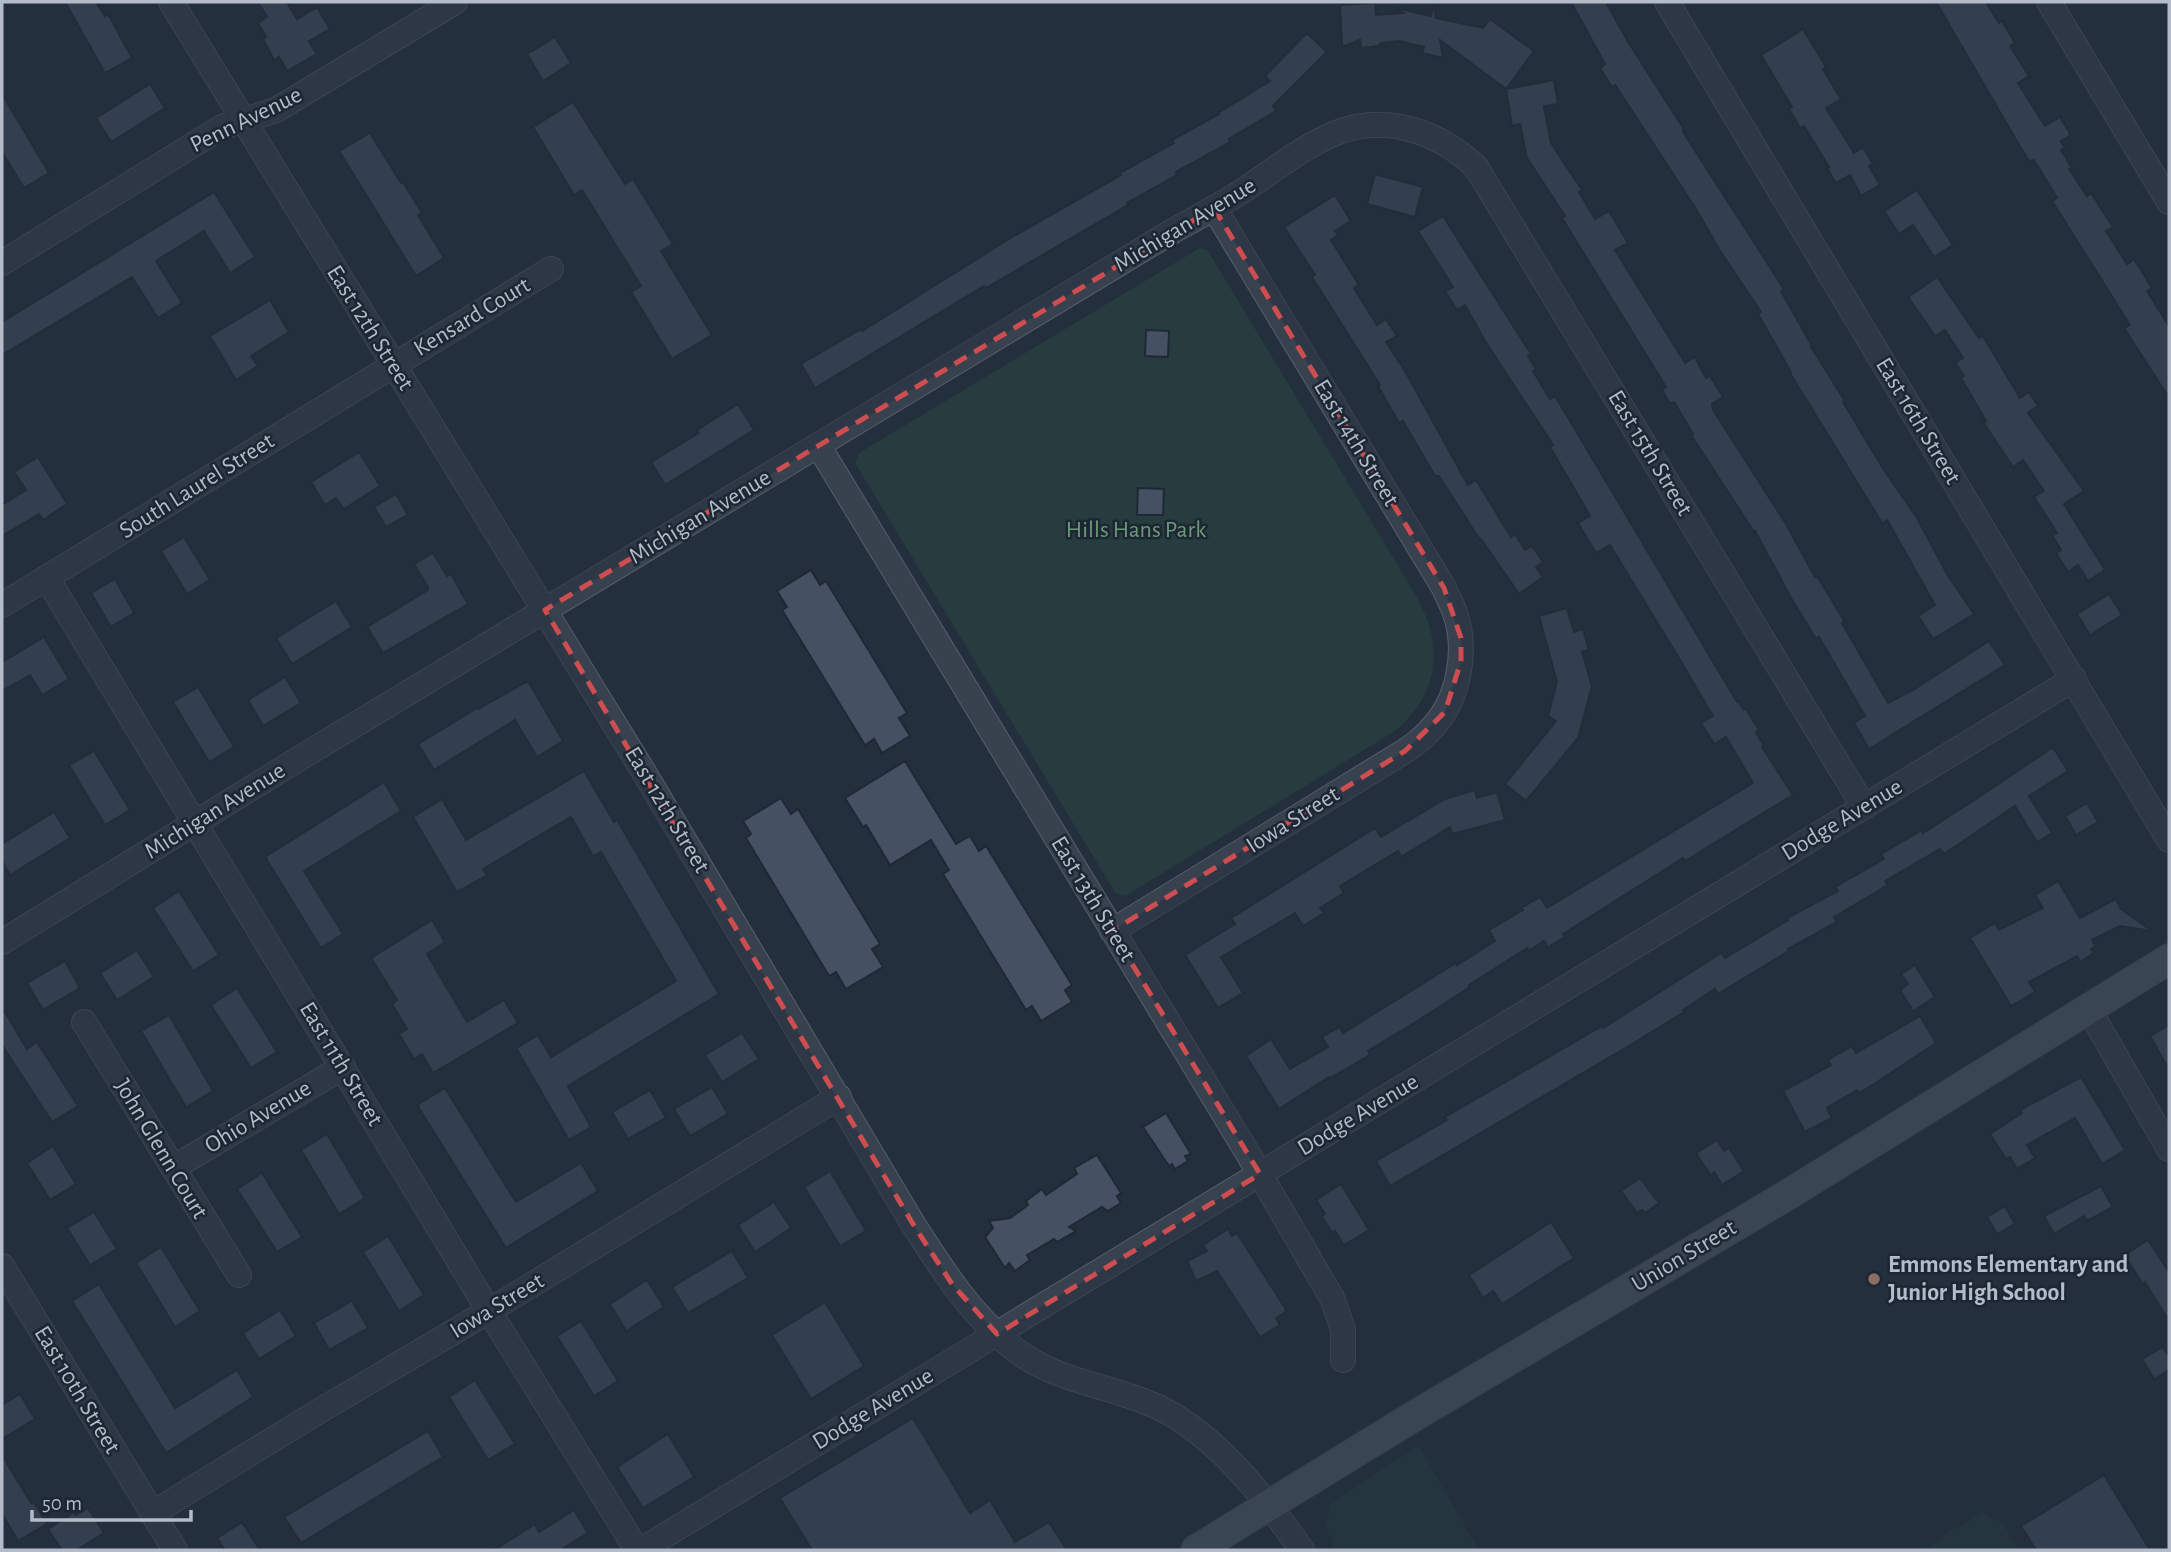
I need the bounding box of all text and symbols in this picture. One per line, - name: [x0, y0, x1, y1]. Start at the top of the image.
- street label: Penn Avenue: [186, 83, 306, 157]
- street label: Michigan Avenue: [1110, 173, 1260, 277]
- street label: East 12th Street: [322, 261, 418, 395]
- street label: Kensard Court: [410, 273, 535, 361]
- street label: East 16th Street: [1871, 354, 1965, 489]
- street label: East 14th Street: [1309, 375, 1403, 511]
- street label: East 15th Street: [1603, 386, 1697, 520]
- street label: South Laurel Street: [115, 429, 279, 543]
- street label: Michigan Avenue: [625, 465, 775, 569]
- park label: Hills Hans Park: [1066, 518, 1206, 542]
- street label: East 12th Street: [620, 743, 714, 878]
- street label: Michigan Avenue: [140, 758, 290, 864]
- street label: Dodge Avenue: [1777, 775, 1907, 865]
- street label: Iowa Street: [1242, 782, 1344, 858]
- street label: East 13th Street: [1046, 832, 1140, 966]
- street label: East 11th Street: [295, 998, 387, 1130]
- street label: Dodge Avenue: [1293, 1070, 1423, 1160]
- street label: John Glenn Court: [110, 1075, 212, 1223]
- street label: Ohio Avenue: [201, 1076, 315, 1158]
- street label: Union Street: [1628, 1215, 1741, 1296]
- place label: Emmons Elementary and Junior High School: [1888, 1253, 2129, 1305]
- street label: Iowa Street: [446, 1269, 548, 1343]
- marker: Emmons Elementary and Junior High School: [1866, 1271, 1882, 1287]
- street label: East 10th Street: [30, 1322, 125, 1458]
- street label: Dodge Avenue: [808, 1364, 938, 1454]
- scale bar: [32, 1478, 191, 1522]
- text: 50 m: [42, 1493, 82, 1514]

